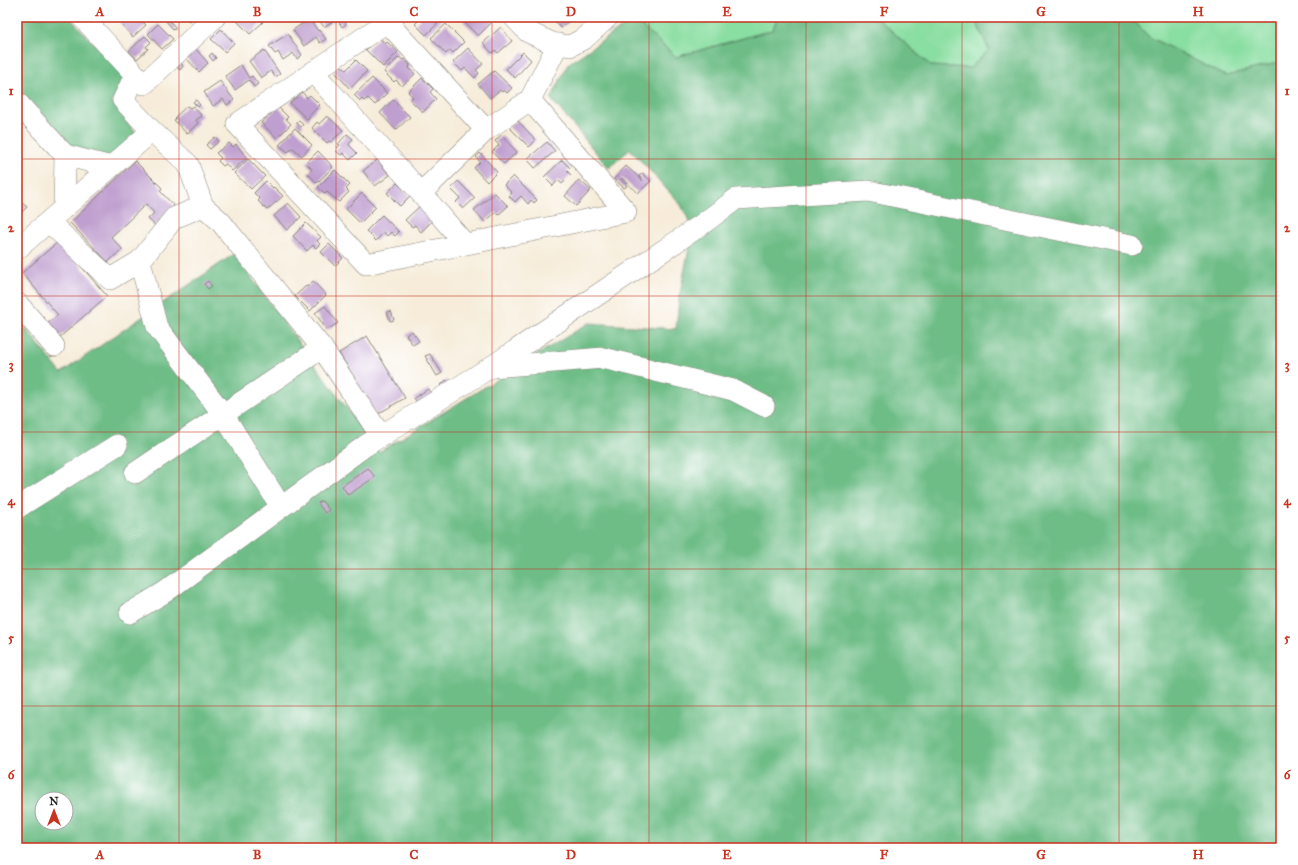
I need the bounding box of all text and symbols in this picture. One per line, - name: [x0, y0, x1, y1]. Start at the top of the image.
- text: A: [95, 4, 105, 20]
- text: B: [253, 4, 262, 20]
- text: C: [410, 4, 419, 20]
- text: D: [566, 4, 576, 20]
- text: E: [722, 4, 732, 20]
- text: F: [880, 4, 889, 20]
- text: G: [1036, 4, 1046, 20]
- text: H: [1192, 4, 1204, 20]
- text: 1: [8, 83, 14, 99]
- text: 1: [1284, 83, 1290, 99]
- text: 2: [8, 220, 15, 236]
- text: 2: [1284, 220, 1291, 236]
- text: 3: [8, 357, 14, 373]
- text: 3: [1284, 357, 1290, 373]
- text: 4: [7, 493, 15, 509]
- text: 4: [1283, 493, 1291, 509]
- text: 5: [8, 630, 15, 646]
- text: 5: [1284, 630, 1291, 646]
- text: 6: [8, 767, 16, 783]
- text: 6: [1284, 767, 1292, 783]
- north arrow: [34, 791, 74, 831]
- text: N: [49, 795, 59, 808]
- text: A: [95, 847, 105, 863]
- text: B: [253, 847, 262, 863]
- text: C: [410, 847, 419, 863]
- text: D: [566, 847, 576, 863]
- text: E: [722, 847, 732, 863]
- text: F: [880, 847, 889, 863]
- text: G: [1036, 847, 1046, 863]
- text: H: [1192, 847, 1204, 863]

